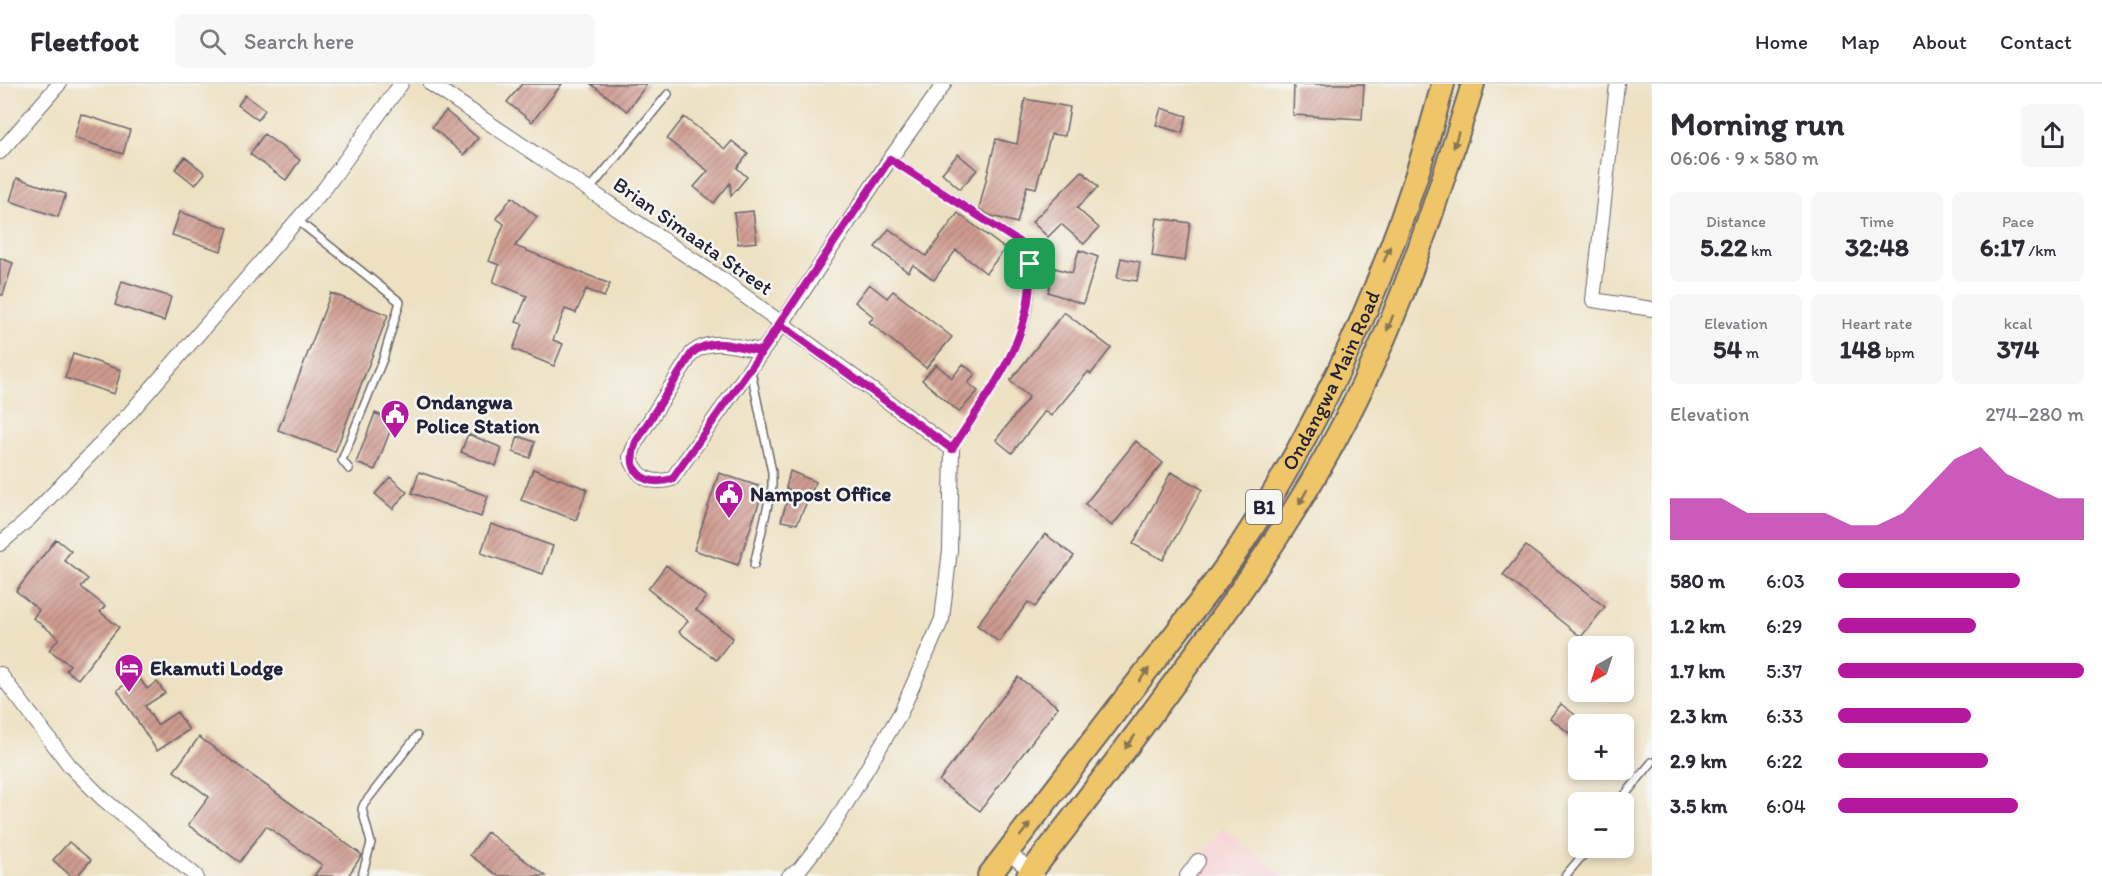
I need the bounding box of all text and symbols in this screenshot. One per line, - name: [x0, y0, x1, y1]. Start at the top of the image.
- search box: [175, 14, 595, 68]
- text: Fleetfoot: [30, 24, 139, 58]
- icon: search: [196, 25, 229, 58]
- text: Search here: [244, 28, 354, 55]
- text: Home: [1755, 29, 1808, 54]
- text: Map: [1841, 29, 1880, 54]
- text: About: [1913, 29, 1967, 54]
- text: Contact: [2000, 29, 2072, 54]
- text: Morning run: [1670, 104, 1845, 143]
- button: share: [2021, 104, 2084, 167]
- one-way arrow: [1451, 131, 1460, 149]
- text: 06:06 · 9 × 580 m: [1670, 146, 1819, 170]
- street label: Brian Simaata Street: [609, 171, 778, 300]
- text: Distance: [1706, 212, 1766, 231]
- text: Time: [1860, 212, 1894, 231]
- text: Pace: [2002, 212, 2034, 231]
- text: 5.22: [1700, 231, 1747, 263]
- text: 32:48: [1845, 231, 1909, 263]
- text: 6:17: [1980, 231, 2025, 263]
- pin: [1004, 238, 1055, 289]
- text: km: [1747, 241, 1772, 260]
- text: /km: [2025, 241, 2056, 260]
- one-way arrow: [1383, 245, 1392, 263]
- icon: arrive: [1013, 247, 1046, 280]
- street label: Ondangwa Main Road: [1276, 286, 1385, 475]
- one-way arrow: [1385, 314, 1394, 332]
- text: Elevation: [1704, 314, 1768, 333]
- text: Heart rate: [1842, 314, 1912, 333]
- text: kcal: [2004, 314, 2032, 333]
- text: 54: [1713, 333, 1742, 365]
- text: 148: [1839, 333, 1881, 365]
- text: 374: [1997, 333, 2039, 365]
- text: m: [1742, 343, 1759, 362]
- text: bpm: [1881, 343, 1915, 362]
- place label: Ondangwa Police Station: [416, 389, 540, 438]
- public building icon: Ondangwa Police Station: [379, 398, 411, 440]
- text: Elevation: [1670, 402, 1749, 426]
- text: 274–280 m: [1985, 402, 2084, 426]
- public building icon: Nampost Office: [713, 478, 745, 520]
- place label: Nampost Office: [750, 481, 891, 507]
- one-way arrow: [1298, 489, 1308, 506]
- road number: B1: [1246, 490, 1282, 524]
- text: 580 m: [1670, 569, 1725, 593]
- text: 6:03: [1766, 569, 1805, 593]
- text: 1.2 km: [1670, 614, 1726, 638]
- text: 6:29: [1766, 614, 1802, 638]
- north arrow: [1568, 636, 1634, 702]
- map controls: [1568, 636, 1634, 858]
- hotel icon: Ekamuti Lodge: [113, 652, 145, 694]
- place label: Ekamuti Lodge: [150, 655, 283, 681]
- text: 1.7 km: [1670, 659, 1725, 683]
- text: 5:37: [1766, 659, 1802, 683]
- one-way arrow: [1137, 667, 1150, 683]
- text: 2.3 km: [1670, 704, 1727, 728]
- text: 6:33: [1766, 704, 1803, 728]
- button: +: [1568, 714, 1634, 780]
- one-way arrow: [1124, 735, 1136, 750]
- text: 2.9 km: [1670, 749, 1727, 773]
- text: 6:22: [1766, 749, 1803, 773]
- button: −: [1568, 792, 1634, 858]
- text: 3.5 km: [1670, 794, 1727, 818]
- text: 6:04: [1766, 794, 1806, 818]
- one-way arrow: [1018, 822, 1030, 837]

